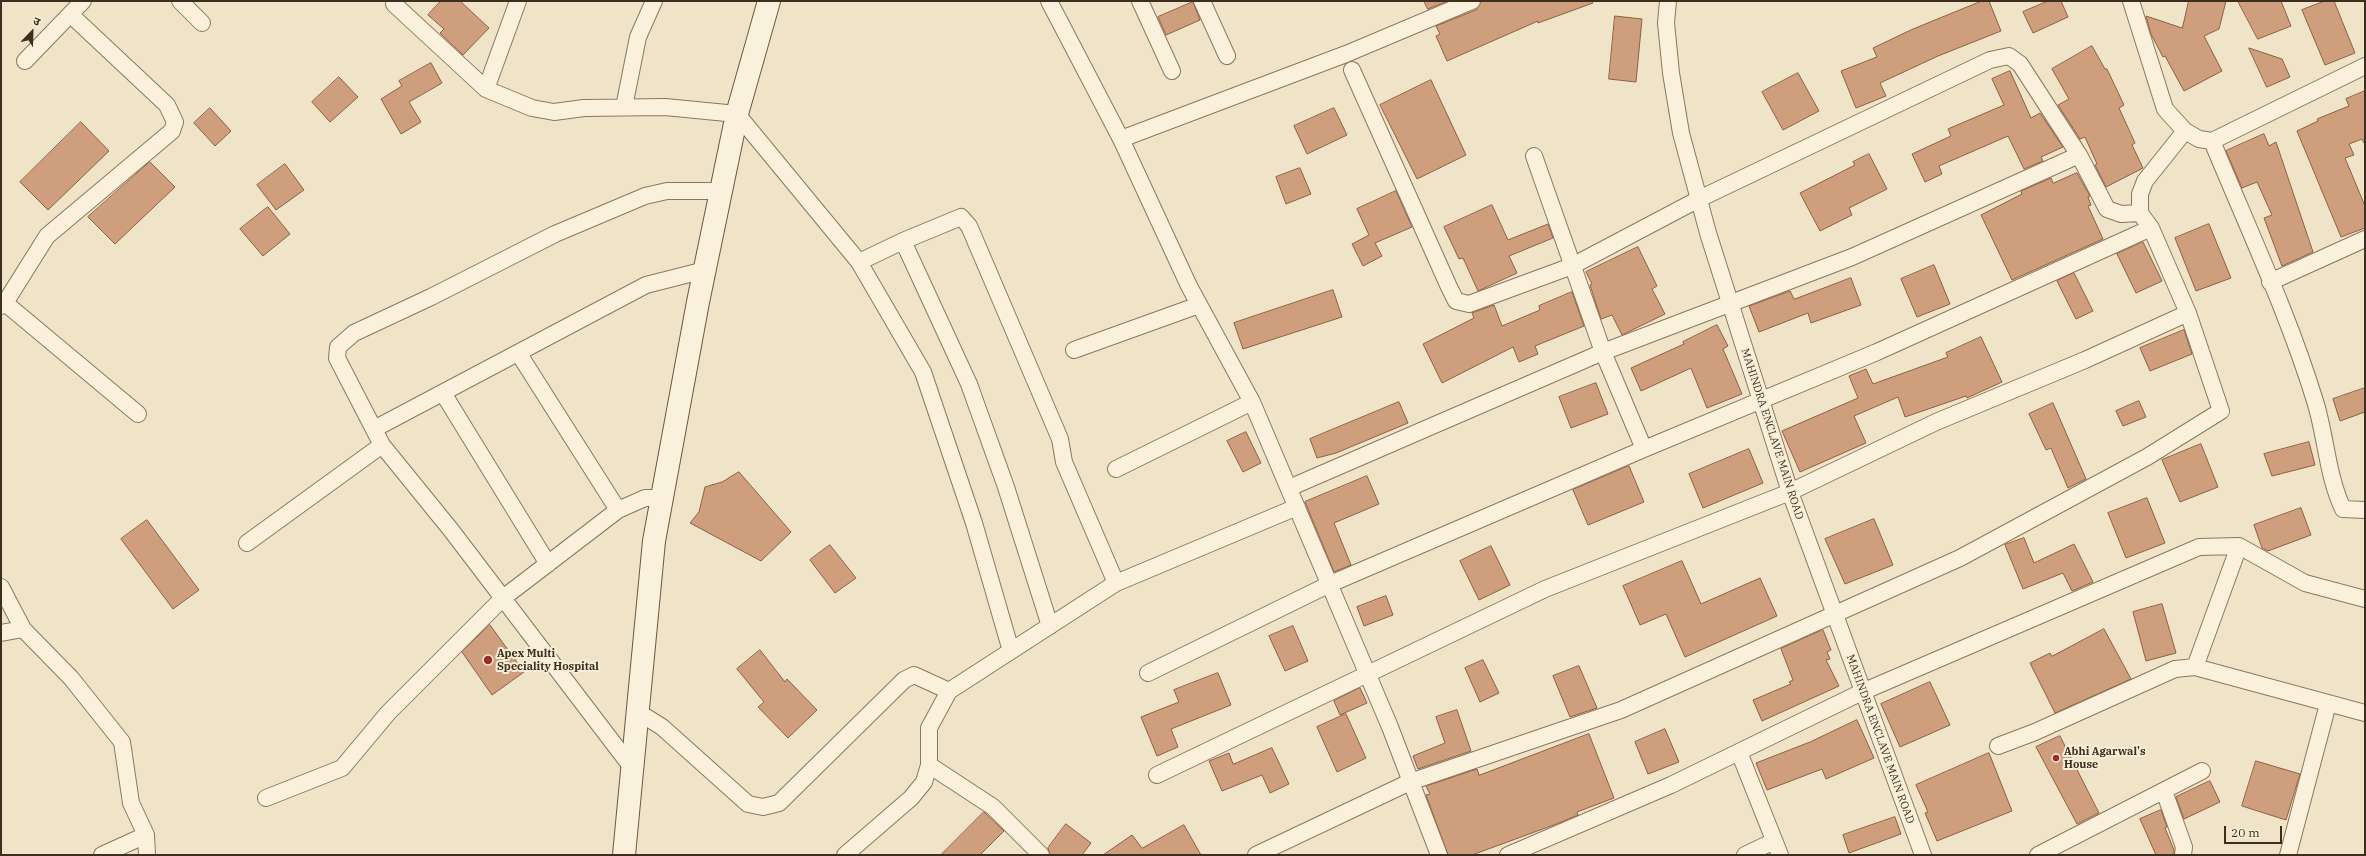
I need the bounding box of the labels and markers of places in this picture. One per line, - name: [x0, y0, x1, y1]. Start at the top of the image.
- place label: Apex Multi Speciality Hospital: [497, 647, 599, 673]
- marker: Apex Multi Speciality Hospital: [482, 654, 494, 666]
- place label: Abhi Agarwal's House: [2064, 745, 2145, 771]
- marker: Abhi Agarwal's House: [2051, 753, 2061, 763]

